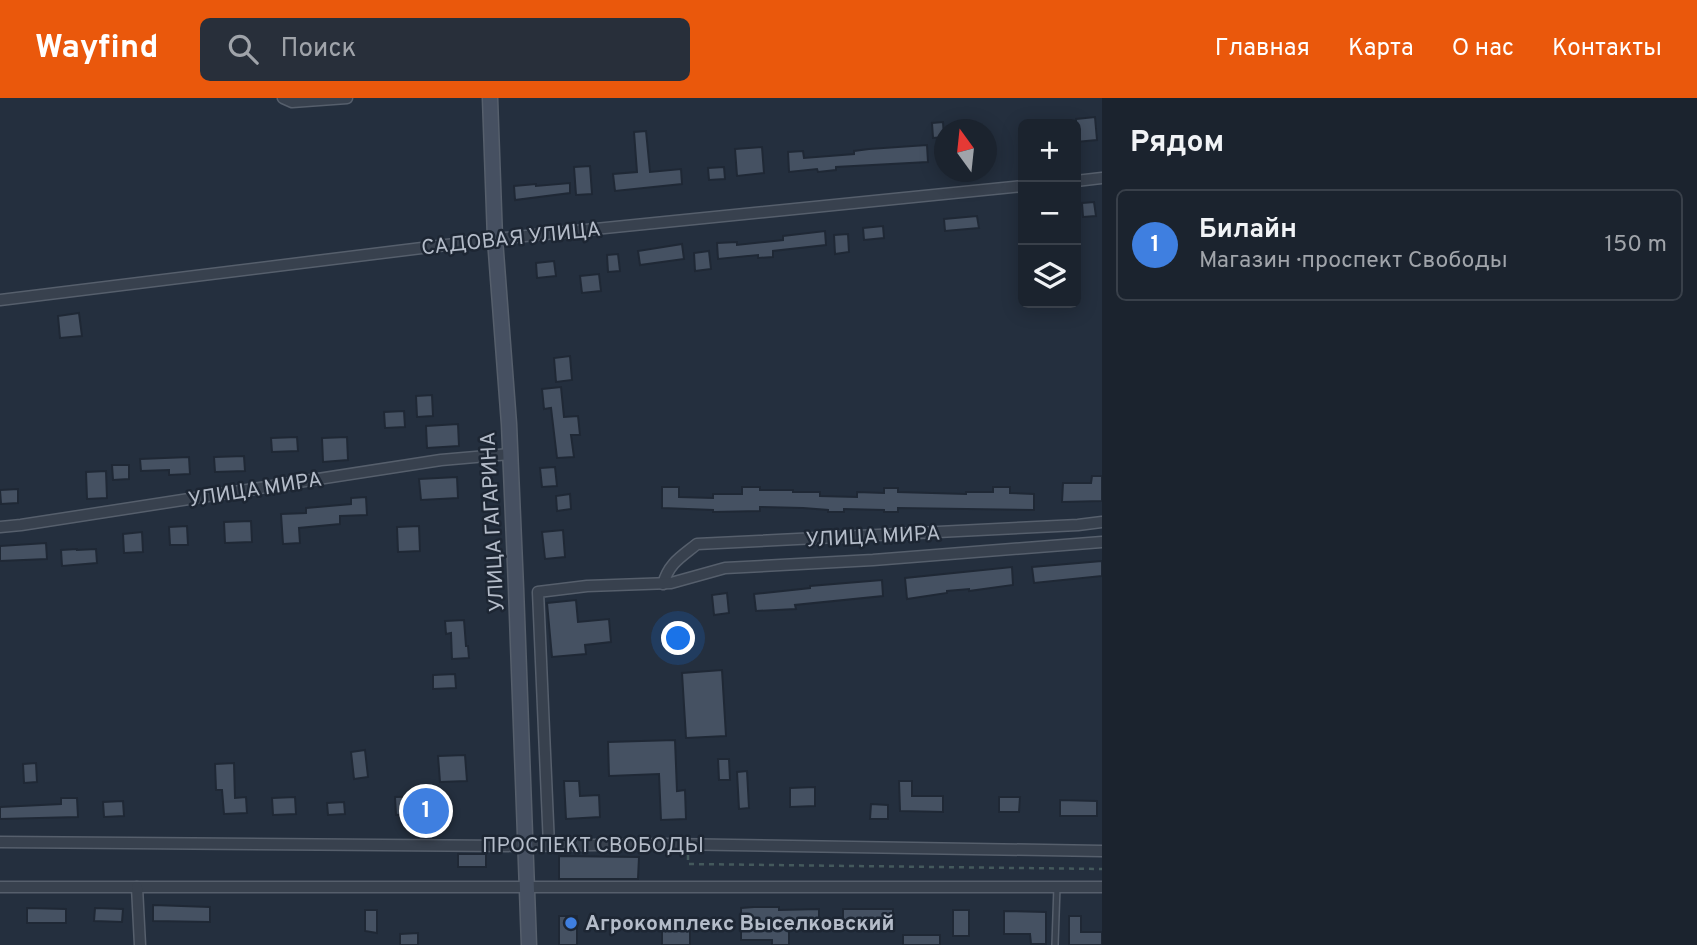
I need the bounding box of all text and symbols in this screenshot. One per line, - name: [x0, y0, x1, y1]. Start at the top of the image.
- search box: [200, 18, 690, 81]
- text: Wayfind: [35, 28, 158, 70]
- icon: search: [224, 30, 262, 68]
- text: Поиск: [280, 33, 356, 66]
- text: Главная: [1215, 34, 1310, 64]
- text: Карта: [1348, 34, 1414, 64]
- text: О нас: [1452, 34, 1514, 64]
- text: Контакты: [1552, 34, 1662, 64]
- north arrow: [934, 119, 997, 182]
- map controls: [1018, 119, 1081, 308]
- button: +: [1018, 119, 1081, 182]
- text: Рядом: [1130, 125, 1224, 162]
- button: −: [1018, 182, 1081, 245]
- text: Билайн: [1199, 214, 1297, 247]
- street label: САДОВАЯ УЛИЦА: [420, 217, 602, 262]
- text: 1: [1150, 231, 1160, 260]
- text: 150 m: [1605, 231, 1667, 260]
- button: layers: [1018, 245, 1081, 308]
- text: Магазин · проспект Свободы: [1199, 247, 1508, 276]
- street label: УЛИЦА ГАГАРИНА: [475, 431, 512, 613]
- street label: УЛИЦА МИРА: [186, 467, 324, 514]
- street label: УЛИЦА МИРА: [805, 520, 941, 555]
- your location: [661, 621, 695, 655]
- pin: 1: [403, 785, 449, 837]
- street label: ПРОСПЕКТ СВОБОДЫ: [482, 833, 704, 860]
- place label: Агрокомплекс Выселковский: [585, 911, 895, 938]
- marker: Агрокомплекс Выселковский: [563, 915, 579, 931]

